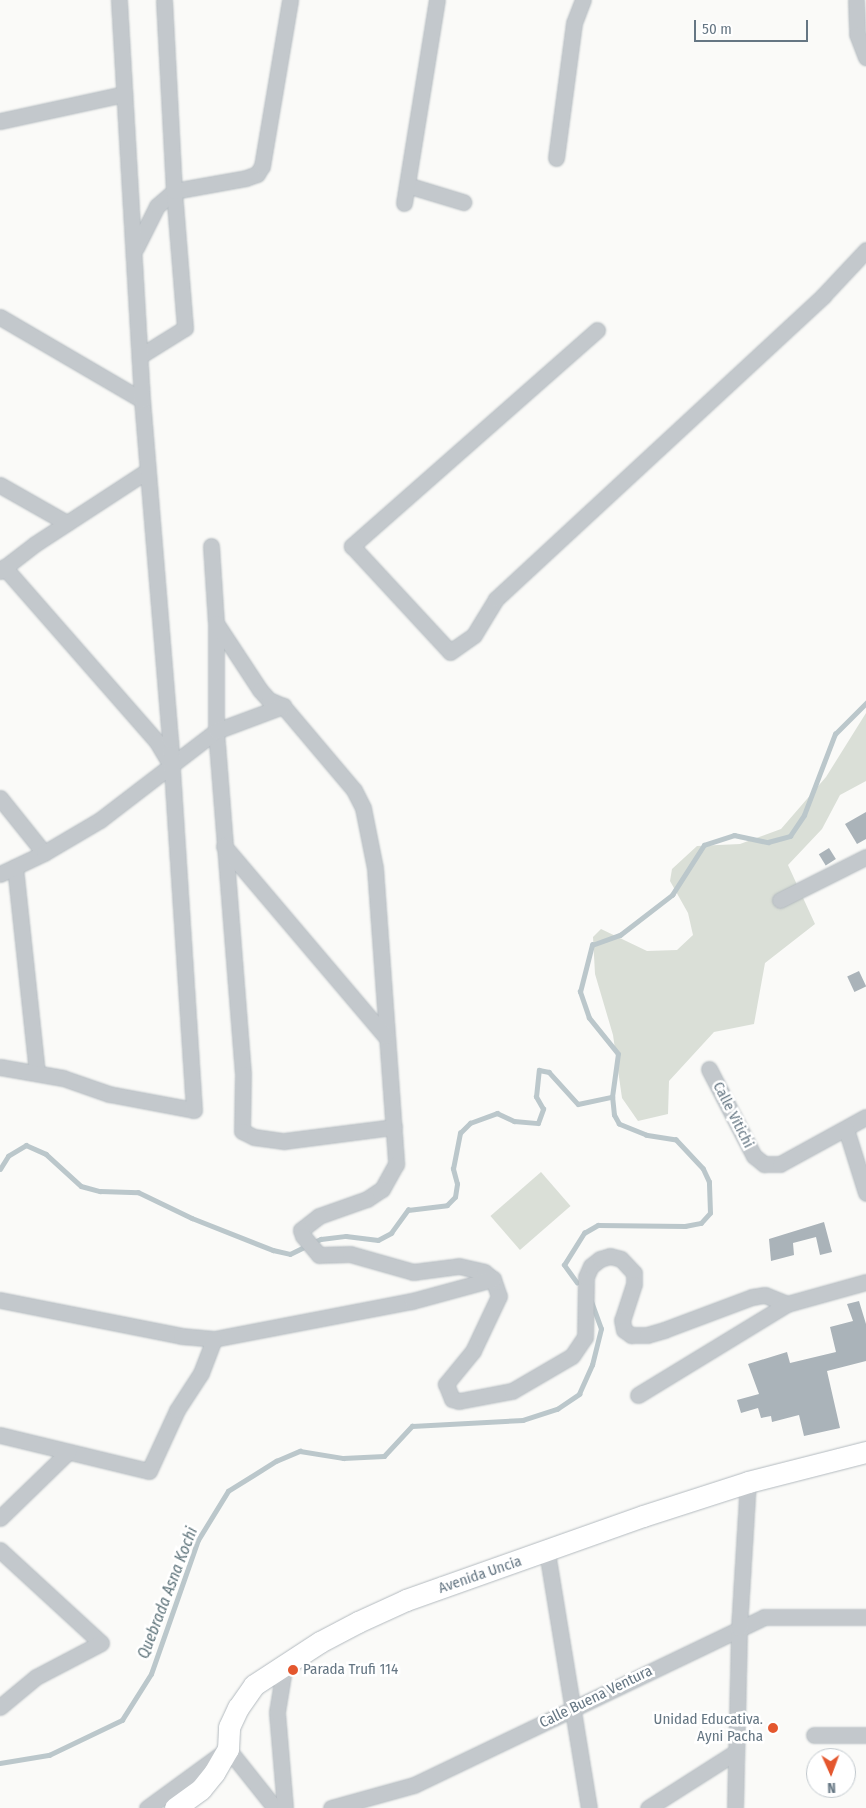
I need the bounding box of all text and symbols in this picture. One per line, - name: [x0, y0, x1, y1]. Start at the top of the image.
- scale bar: [696, 10, 810, 42]
- text: 50 m: [702, 20, 732, 38]
- street label: Calle Vitichi: [709, 1079, 757, 1151]
- water label: Quebrada Asna Kochi: [134, 1524, 202, 1662]
- street label: Avenida Uncia: [436, 1552, 524, 1598]
- place label: Parada Trufi 114: [303, 1661, 398, 1679]
- street label: Calle Buena Ventura: [537, 1662, 655, 1732]
- marker: Parada Trufi 114: [287, 1664, 299, 1676]
- place label: Unidad Educativa. Ayni Pacha: [654, 1710, 763, 1745]
- marker: Unidad Educativa. Ayni Pacha: [767, 1722, 779, 1734]
- north arrow: [806, 1748, 856, 1798]
- text: N: [827, 1779, 836, 1796]

